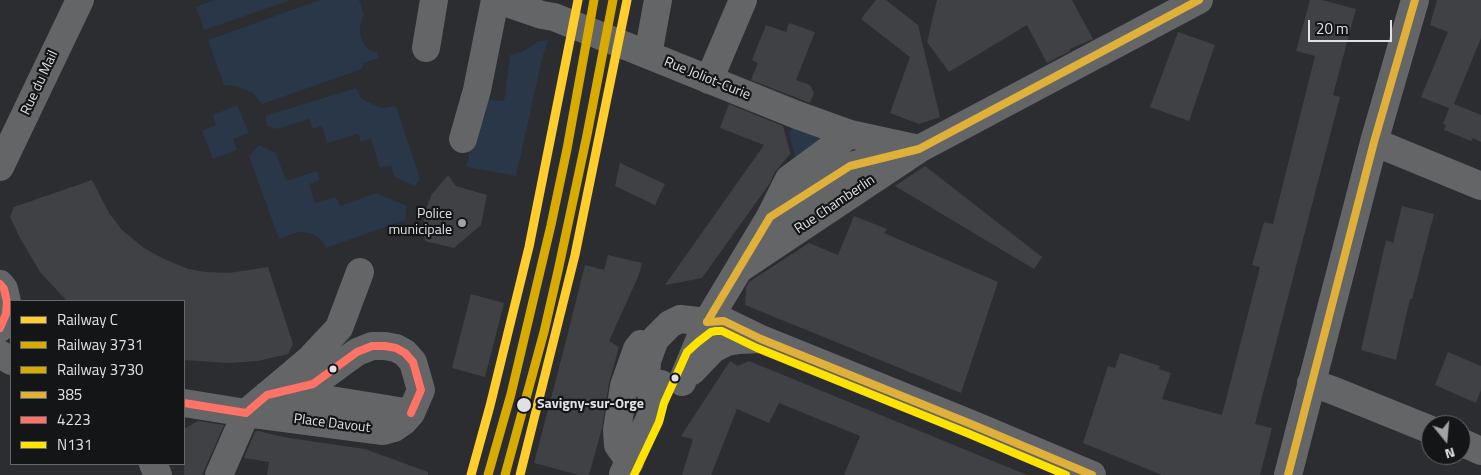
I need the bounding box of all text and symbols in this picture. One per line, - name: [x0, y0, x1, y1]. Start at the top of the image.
- scale bar: [1311, 10, 1395, 42]
- text: 20 m: [1316, 17, 1349, 40]
- street label: Rue du Mail: [18, 48, 62, 118]
- street label: Rue Joliot-Curie: [661, 54, 753, 104]
- street label: Rue Chamberlin: [792, 172, 878, 238]
- place label: Police municipale: [388, 207, 452, 240]
- marker: Police municipale: [456, 217, 468, 229]
- legend: [10, 300, 185, 465]
- text: Railway C: [57, 308, 118, 331]
- text: Railway 3731: [57, 333, 143, 356]
- text: Railway 3730: [57, 358, 143, 381]
- unlabelled marker: [328, 364, 338, 374]
- unlabelled marker: [670, 373, 680, 383]
- text: 385: [57, 383, 82, 406]
- marker: Savigny-sur-Orge: [515, 396, 533, 414]
- place label: Savigny-sur-Orge: [537, 397, 644, 413]
- text: 4223: [57, 408, 91, 431]
- street label: Place Davout: [293, 411, 371, 437]
- north arrow: [1421, 415, 1471, 465]
- text: N131: [57, 433, 92, 456]
- text: N: [1443, 442, 1458, 465]

